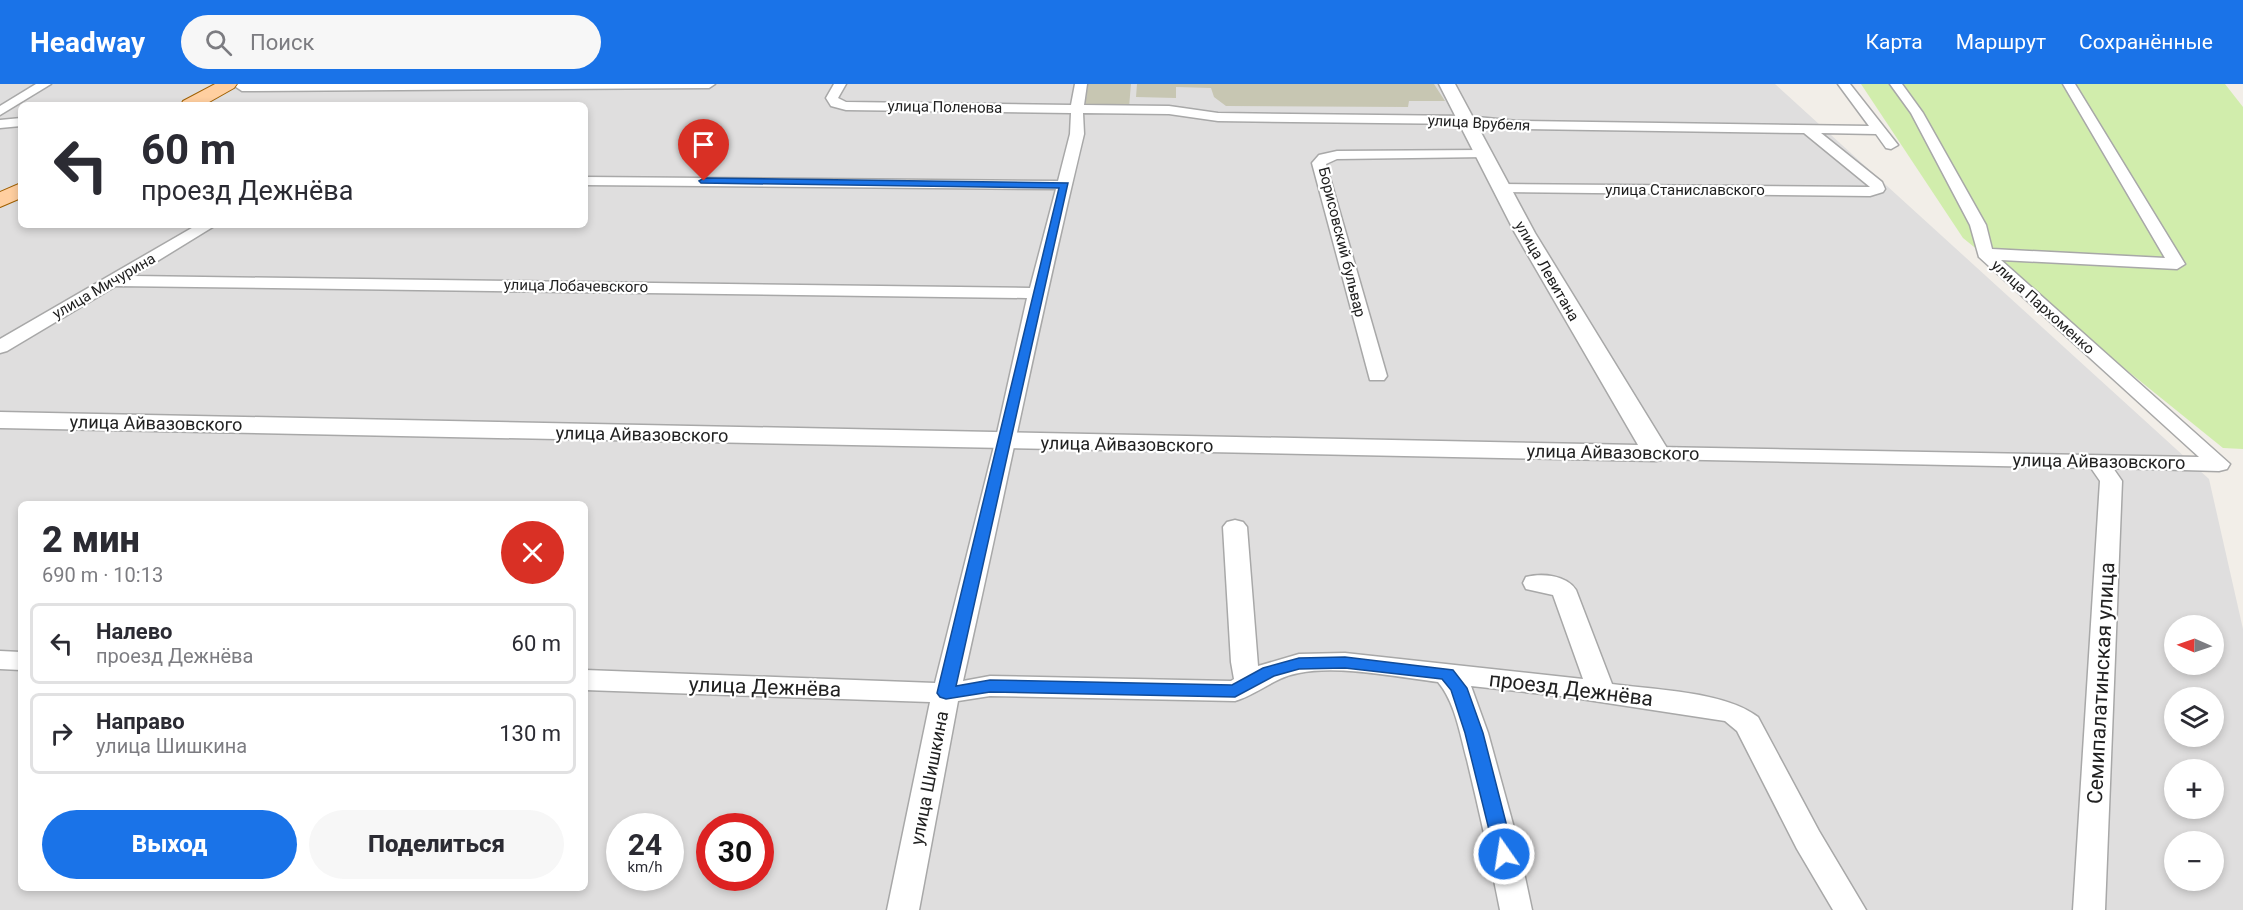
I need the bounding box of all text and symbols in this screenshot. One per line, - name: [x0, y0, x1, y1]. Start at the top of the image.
- search box: [181, 15, 601, 69]
- text: Headway: [30, 26, 145, 59]
- icon: search: [202, 26, 235, 59]
- text: Поиск: [250, 30, 314, 55]
- text: Карта: [1866, 30, 1923, 54]
- text: Маршрут: [1956, 30, 2046, 54]
- text: Сохранённые: [2079, 30, 2213, 54]
- street label: улица Поленова: [888, 97, 1002, 117]
- street label: улица Врубеля: [1427, 111, 1531, 135]
- pin: [678, 119, 729, 181]
- text: 60 m: [141, 125, 236, 174]
- icon: left: [42, 126, 120, 204]
- icon: arrive: [687, 128, 720, 161]
- street label: Борисовский бульвар: [1315, 165, 1369, 319]
- text: проезд Дежнёва: [141, 175, 353, 207]
- street label: улица Станиславского: [1605, 181, 1765, 199]
- street label: улица Левитана: [1511, 218, 1583, 324]
- street label: улица Мичурина: [49, 249, 159, 323]
- street label: улица Пархоменко: [1988, 256, 2098, 358]
- street label: улица Лобачевского: [504, 276, 648, 296]
- street label: улица Айвазовского: [69, 411, 243, 435]
- street label: улица Айвазовского: [555, 422, 729, 446]
- street label: улица Айвазовского: [1040, 432, 1214, 456]
- street label: улица Айвазовского: [1526, 440, 1700, 464]
- street label: улица Айвазовского: [2012, 449, 2186, 473]
- text: 2 мин: [42, 519, 140, 561]
- button: close: [501, 521, 564, 584]
- street label: Семипалатинская улица: [2083, 562, 2119, 804]
- text: 690 m · 10:13: [42, 563, 163, 587]
- north arrow: [2164, 615, 2224, 675]
- map controls: [2164, 615, 2224, 891]
- text: Налево: [96, 619, 173, 644]
- icon: left: [45, 627, 78, 660]
- text: 60 m: [512, 631, 561, 656]
- text: проезд Дежнёва: [96, 644, 253, 668]
- street label: проезд Дежнёва: [1488, 667, 1654, 711]
- street label: улица Дежнёва: [688, 672, 842, 702]
- button: layers: [2164, 687, 2224, 747]
- text: Направо: [96, 709, 185, 734]
- street label: улица Шишкина: [906, 709, 952, 847]
- icon: right: [45, 717, 78, 750]
- text: 130 m: [499, 721, 561, 746]
- text: улица Шишкина: [96, 734, 247, 758]
- button: +: [2164, 759, 2224, 819]
- button: Выход: [42, 810, 297, 879]
- button: Поделиться: [309, 810, 564, 879]
- speed limit sign: 30: [696, 813, 774, 891]
- position arrow: [1472, 822, 1536, 886]
- text: 24: [628, 827, 662, 862]
- button: −: [2164, 831, 2224, 891]
- text: km/h: [627, 858, 663, 876]

